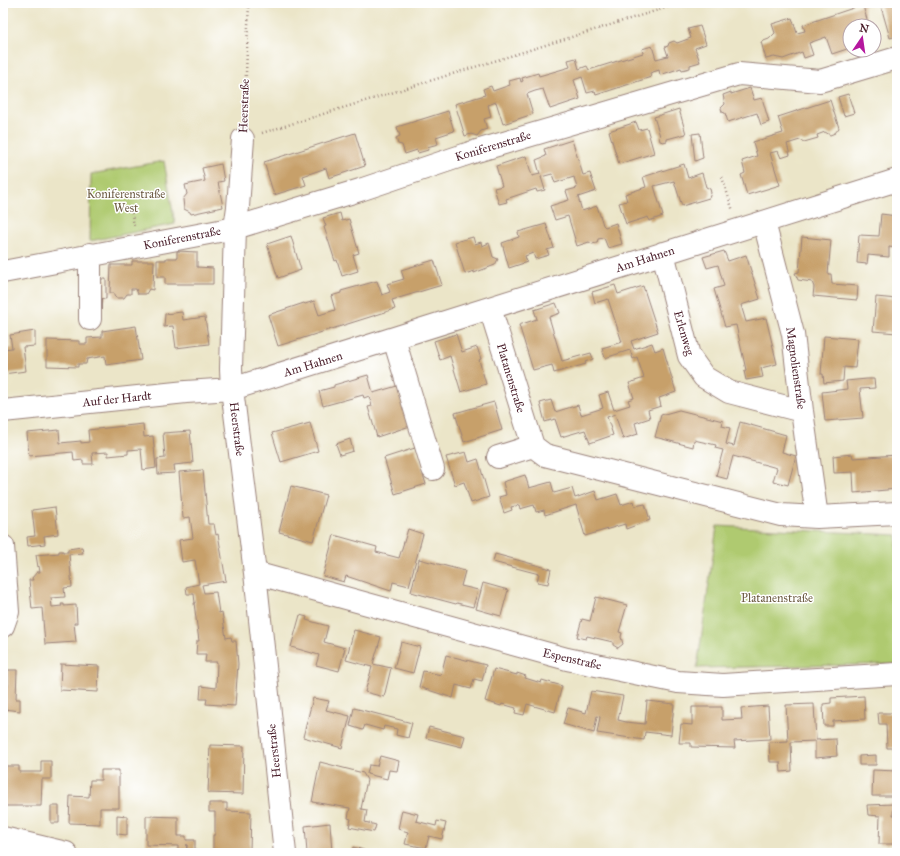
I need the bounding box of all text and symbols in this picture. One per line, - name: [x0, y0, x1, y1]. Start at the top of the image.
- north arrow: [842, 18, 882, 58]
- text: N: [858, 21, 871, 36]
- street label: Heerstraße: [236, 79, 252, 133]
- street label: Koniferenstraße: [453, 128, 533, 164]
- park label: Koniferenstraße West: [87, 187, 165, 215]
- street label: Koniferenstraße: [142, 224, 222, 252]
- street label: Am Hahnen: [613, 243, 677, 275]
- street label: Erlenweg: [670, 309, 697, 358]
- street label: Magnolienstraße: [782, 326, 809, 410]
- street label: Platanenstraße: [494, 342, 528, 414]
- street label: Am Hahnen: [281, 348, 345, 380]
- street label: Auf der Hardt: [81, 388, 153, 410]
- street label: Heerstraße: [227, 401, 247, 457]
- park label: Platanenstraße: [741, 591, 813, 605]
- street label: Espenstraße: [541, 645, 603, 673]
- street label: Heerstraße: [264, 723, 284, 779]

